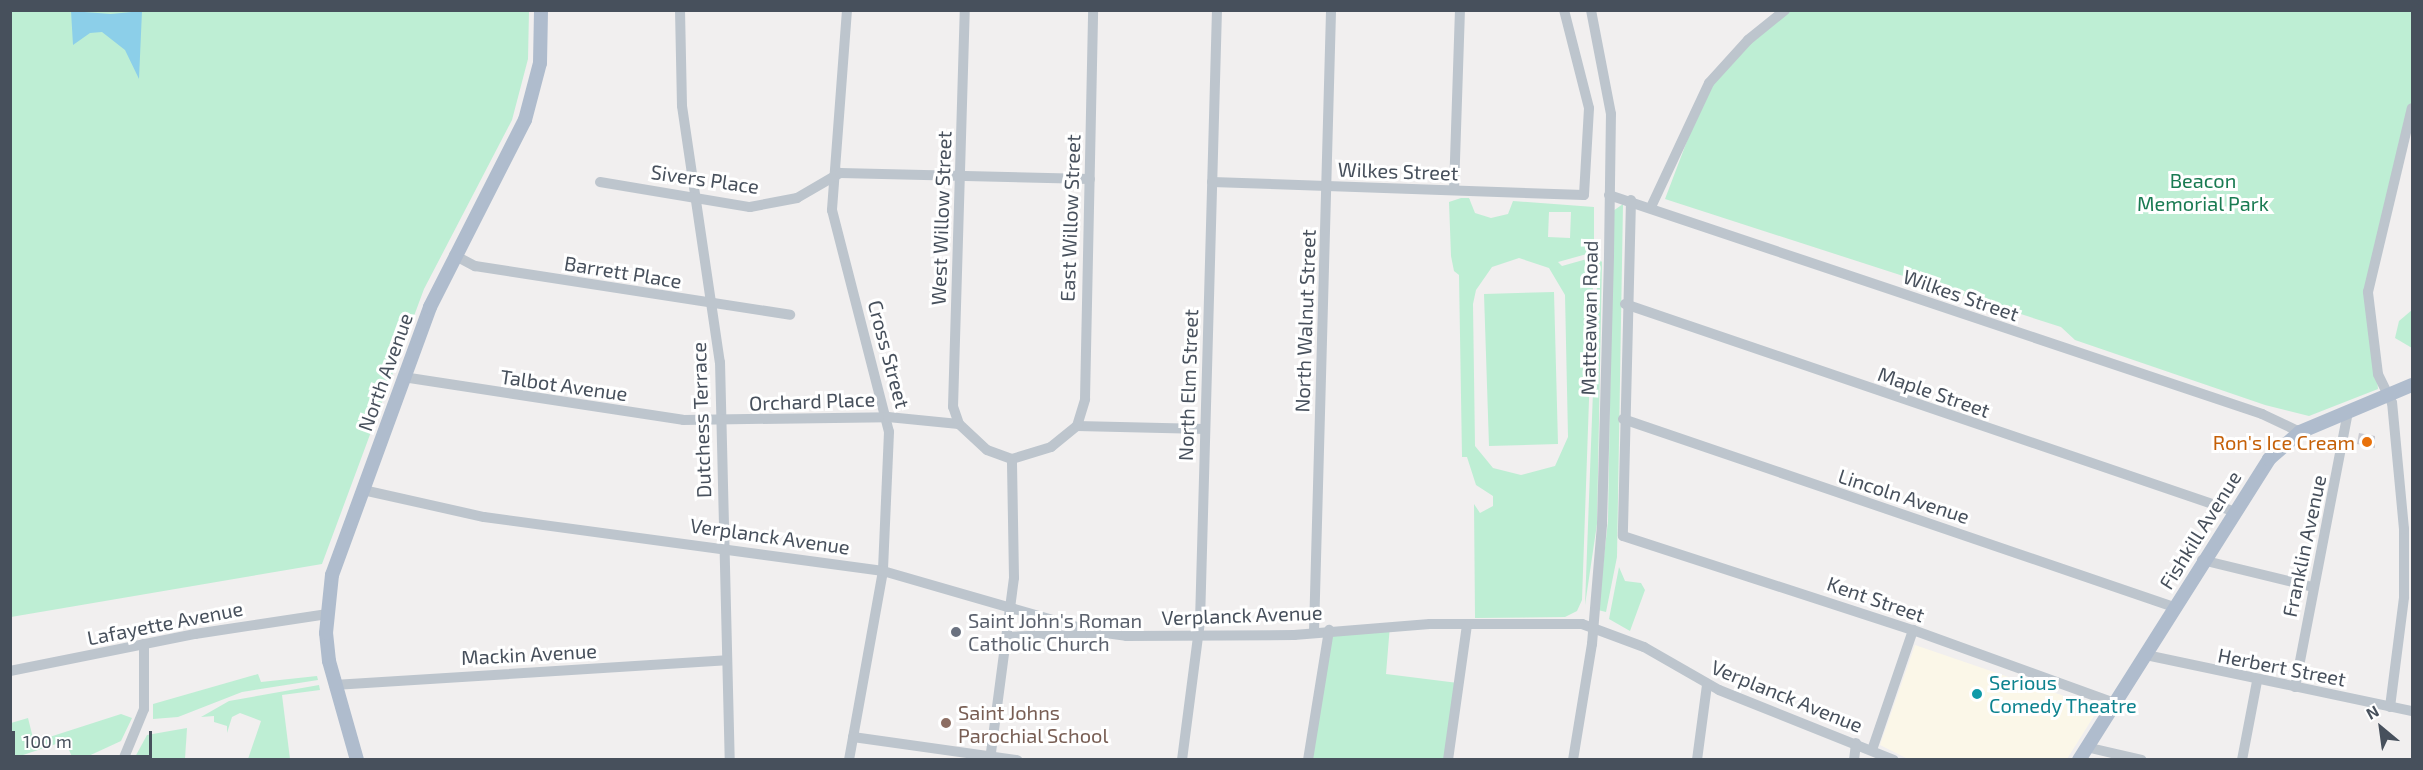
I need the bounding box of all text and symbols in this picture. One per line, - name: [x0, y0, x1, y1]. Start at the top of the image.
- street label: West Willow Street: [926, 130, 956, 306]
- street label: East Willow Street: [1055, 134, 1085, 302]
- street label: Wilkes Street: [1337, 157, 1459, 185]
- street label: Sivers Place: [649, 160, 761, 198]
- park label: Beacon Memorial Park: [2137, 169, 2269, 216]
- street label: North Walnut Street: [1290, 229, 1320, 413]
- street label: Matteawan Road: [1576, 240, 1602, 396]
- street label: Barrett Place: [563, 251, 683, 293]
- street label: Wilkes Street: [1900, 264, 2022, 326]
- street label: Cross Street: [863, 297, 915, 411]
- street label: North Elm Street: [1173, 309, 1203, 461]
- street label: North Avenue: [352, 310, 418, 434]
- street label: Dutchess Terrace: [686, 341, 716, 499]
- street label: Maple Street: [1875, 362, 1993, 422]
- street label: Talbot Avenue: [499, 364, 629, 406]
- street label: Orchard Place: [748, 387, 876, 415]
- place label: Ron's Ice Cream: [2213, 430, 2355, 454]
- marker: Ron's Ice Cream: [2360, 435, 2374, 449]
- street label: Lincoln Avenue: [1835, 463, 1973, 529]
- street label: Fishkill Avenue: [2154, 466, 2246, 594]
- street label: Franklin Avenue: [2277, 472, 2331, 620]
- street label: Verplanck Avenue: [688, 513, 852, 559]
- street label: Kent Street: [1824, 571, 1928, 627]
- street label: Lafayette Avenue: [85, 596, 245, 650]
- street label: Verplanck Avenue: [1161, 600, 1323, 630]
- place label: Saint John's Roman Catholic Church: [968, 608, 1143, 655]
- marker: Saint John's Roman Catholic Church: [949, 625, 963, 639]
- street label: Mackin Avenue: [460, 638, 598, 670]
- street label: Herbert Street: [2216, 643, 2348, 691]
- street label: Verplanck Avenue: [1708, 655, 1866, 737]
- place label: Serious Comedy Theatre: [1989, 670, 2138, 717]
- marker: Serious Comedy Theatre: [1970, 687, 1984, 701]
- north arrow: [2351, 698, 2411, 758]
- place label: Saint Johns Parochial School: [958, 700, 1109, 747]
- text: N: [2362, 701, 2382, 723]
- marker: Saint Johns Parochial School: [939, 716, 953, 730]
- scale bar: [15, 719, 154, 757]
- text: 100 m: [23, 730, 72, 752]

